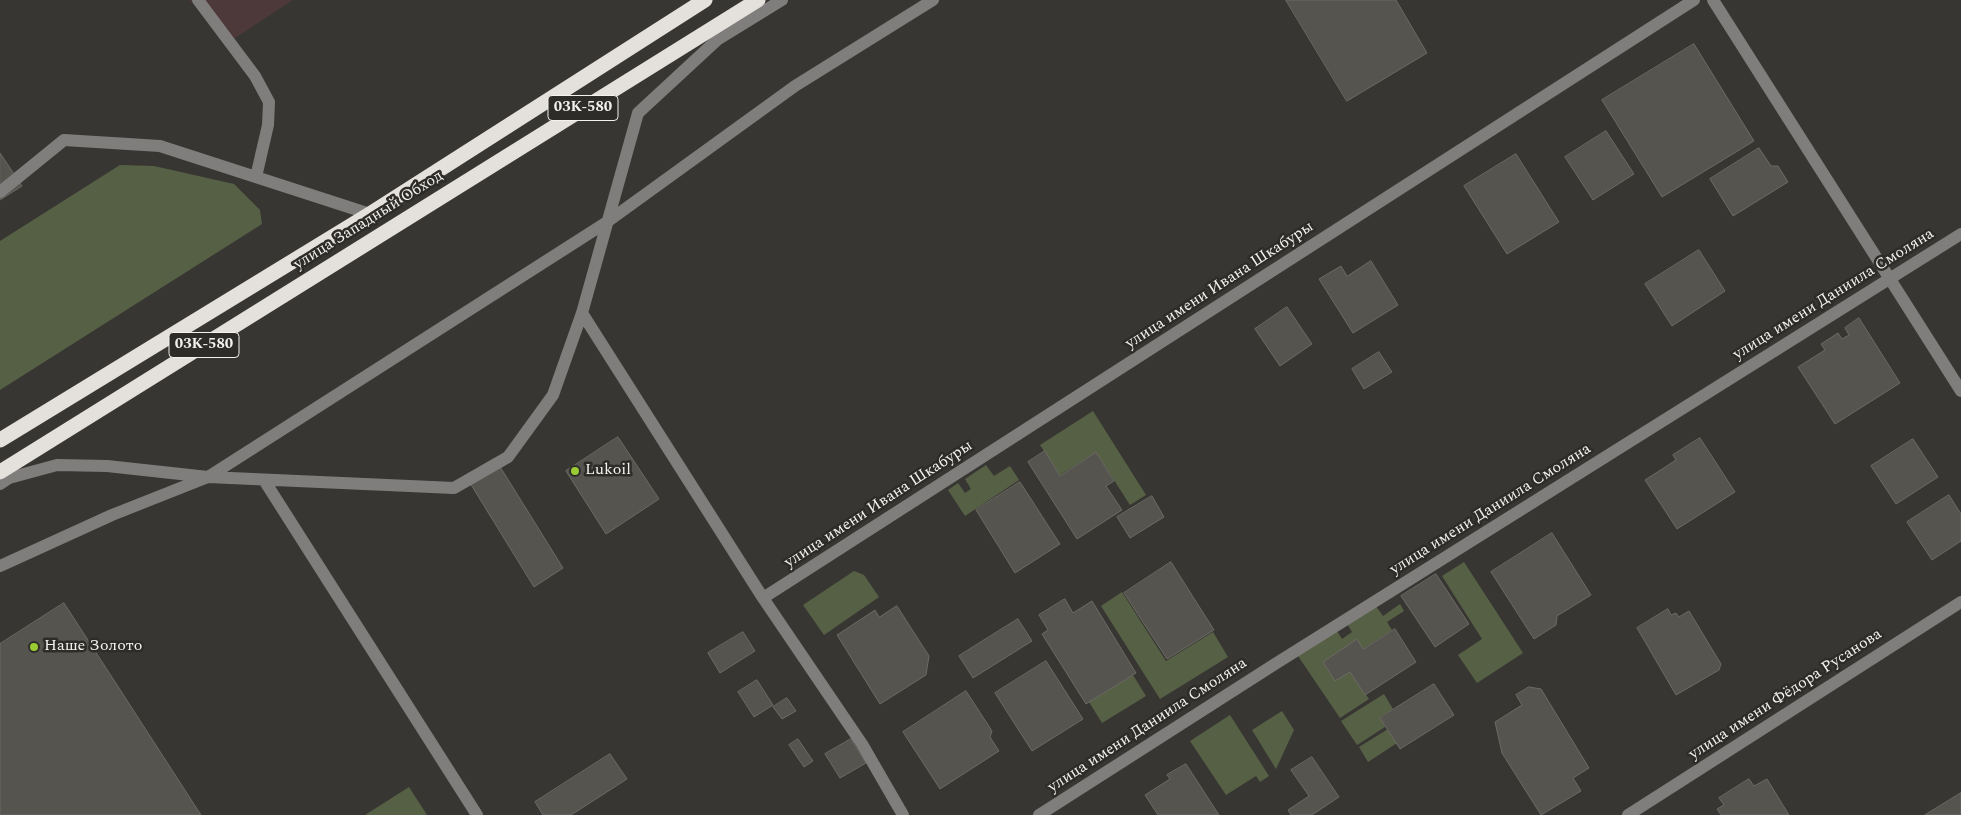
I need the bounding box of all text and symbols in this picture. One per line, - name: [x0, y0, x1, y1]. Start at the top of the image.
- road number: 03К-580: [548, 96, 618, 120]
- street label: улица Западный Обход: [291, 167, 447, 275]
- street label: улица имени Ивана Шкабуры: [1122, 218, 1318, 354]
- street label: улица имени Даниила Смоляна: [1730, 225, 1938, 365]
- road number: 03К-580: [169, 332, 239, 358]
- street label: улица имени Ивана Шкабуры: [781, 437, 977, 573]
- street label: улица имени Даниила Смоляна: [1387, 440, 1595, 580]
- place label: Lukoil: [585, 461, 631, 481]
- marker: Lukoil: [569, 465, 581, 477]
- street label: улица имени Фёдора Русанова: [1686, 625, 1886, 765]
- place label: Наше Золото: [44, 637, 142, 657]
- marker: Наше Золото: [28, 641, 40, 653]
- street label: улица имени Даниила Смоляна: [1045, 654, 1251, 798]

